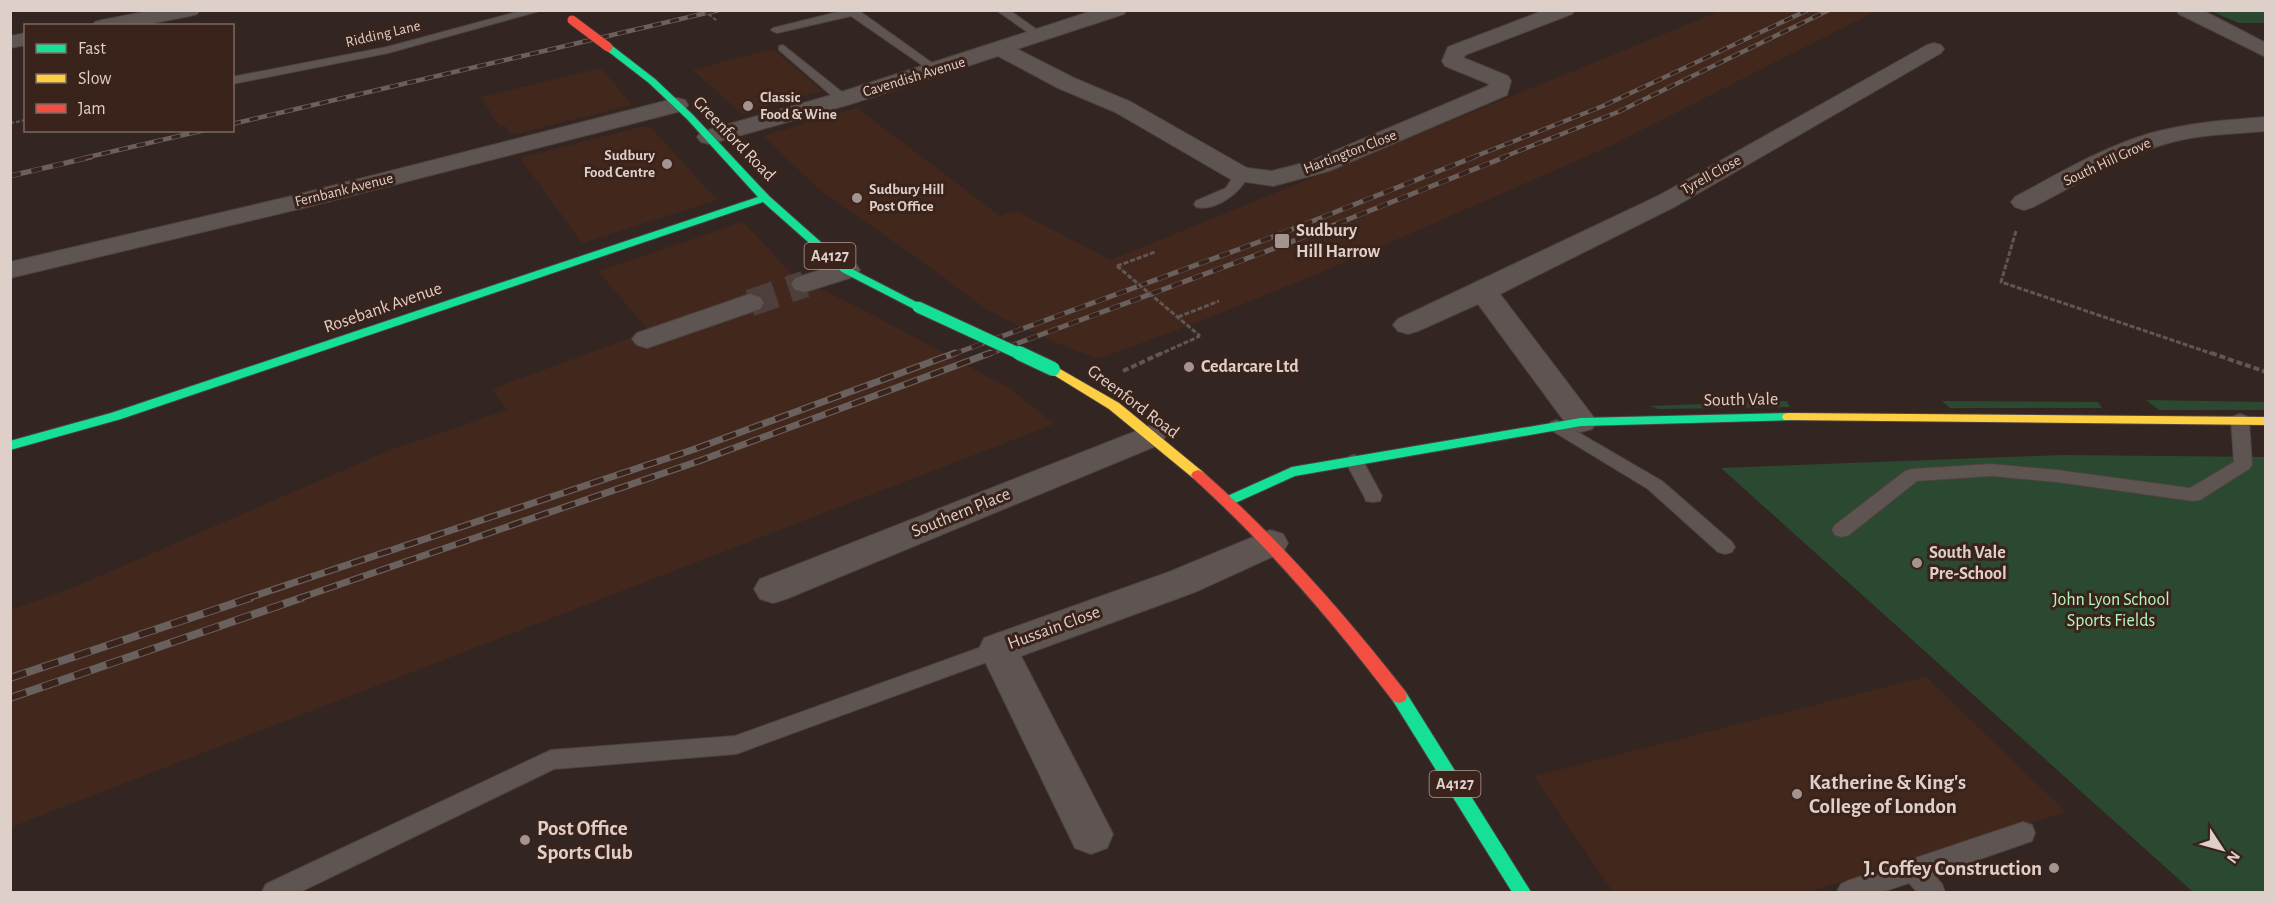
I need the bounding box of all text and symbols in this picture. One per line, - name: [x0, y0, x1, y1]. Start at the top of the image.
- street label: Ridding Lane: [344, 18, 422, 50]
- legend: [24, 24, 234, 132]
- text: Fast: [78, 40, 106, 58]
- street label: Cavendish Avenue: [861, 54, 967, 100]
- text: Slow: [78, 70, 111, 88]
- place label: Classic Food & Wine: [760, 90, 837, 122]
- street label: Greenford Road: [689, 93, 779, 185]
- marker: Classic Food & Wine: [741, 99, 755, 113]
- text: Jam: [78, 100, 106, 118]
- street label: Hartington Close: [1301, 127, 1399, 177]
- street label: South Hill Grove: [2061, 135, 2153, 189]
- place label: Sudbury Food Centre: [584, 148, 655, 180]
- street label: Tyrell Close: [1679, 152, 1743, 197]
- marker: Sudbury Food Centre: [660, 157, 674, 171]
- street label: Fernbank Avenue: [293, 171, 395, 209]
- place label: Sudbury Hill Post Office: [869, 182, 944, 214]
- marker: Sudbury Hill Post Office: [850, 191, 864, 205]
- place label: Sudbury Hill Harrow: [1296, 222, 1380, 261]
- marker: Sudbury Hill Harrow: [1273, 232, 1291, 250]
- road number: A4127: [804, 243, 856, 269]
- street label: Rosebank Avenue: [322, 279, 444, 337]
- place label: Cedarcare Ltd: [1201, 358, 1299, 376]
- marker: Cedarcare Ltd: [1182, 360, 1196, 374]
- street label: Greenford Road: [1084, 362, 1182, 442]
- street label: South Vale: [1704, 390, 1778, 410]
- street label: Southern Place: [909, 485, 1013, 541]
- place label: South Vale Pre-School: [1929, 544, 2007, 583]
- marker: South Vale Pre-School: [1910, 556, 1924, 570]
- park label: John Lyon School Sports Fields: [2052, 591, 2170, 630]
- street label: Hussain Close: [1005, 603, 1103, 653]
- road number: A4127: [1430, 771, 1480, 797]
- place label: Katherine & King's College of London: [1809, 772, 1966, 817]
- marker: Katherine & King's College of London: [1790, 787, 1804, 801]
- place label: Post Office Sports Club: [537, 818, 633, 863]
- north arrow: [2192, 819, 2252, 879]
- marker: Post Office Sports Club: [518, 833, 532, 847]
- text: N: [2224, 848, 2243, 866]
- place label: J. Coffey Construction: [1864, 858, 2042, 879]
- marker: J. Coffey Construction: [2047, 861, 2061, 875]

